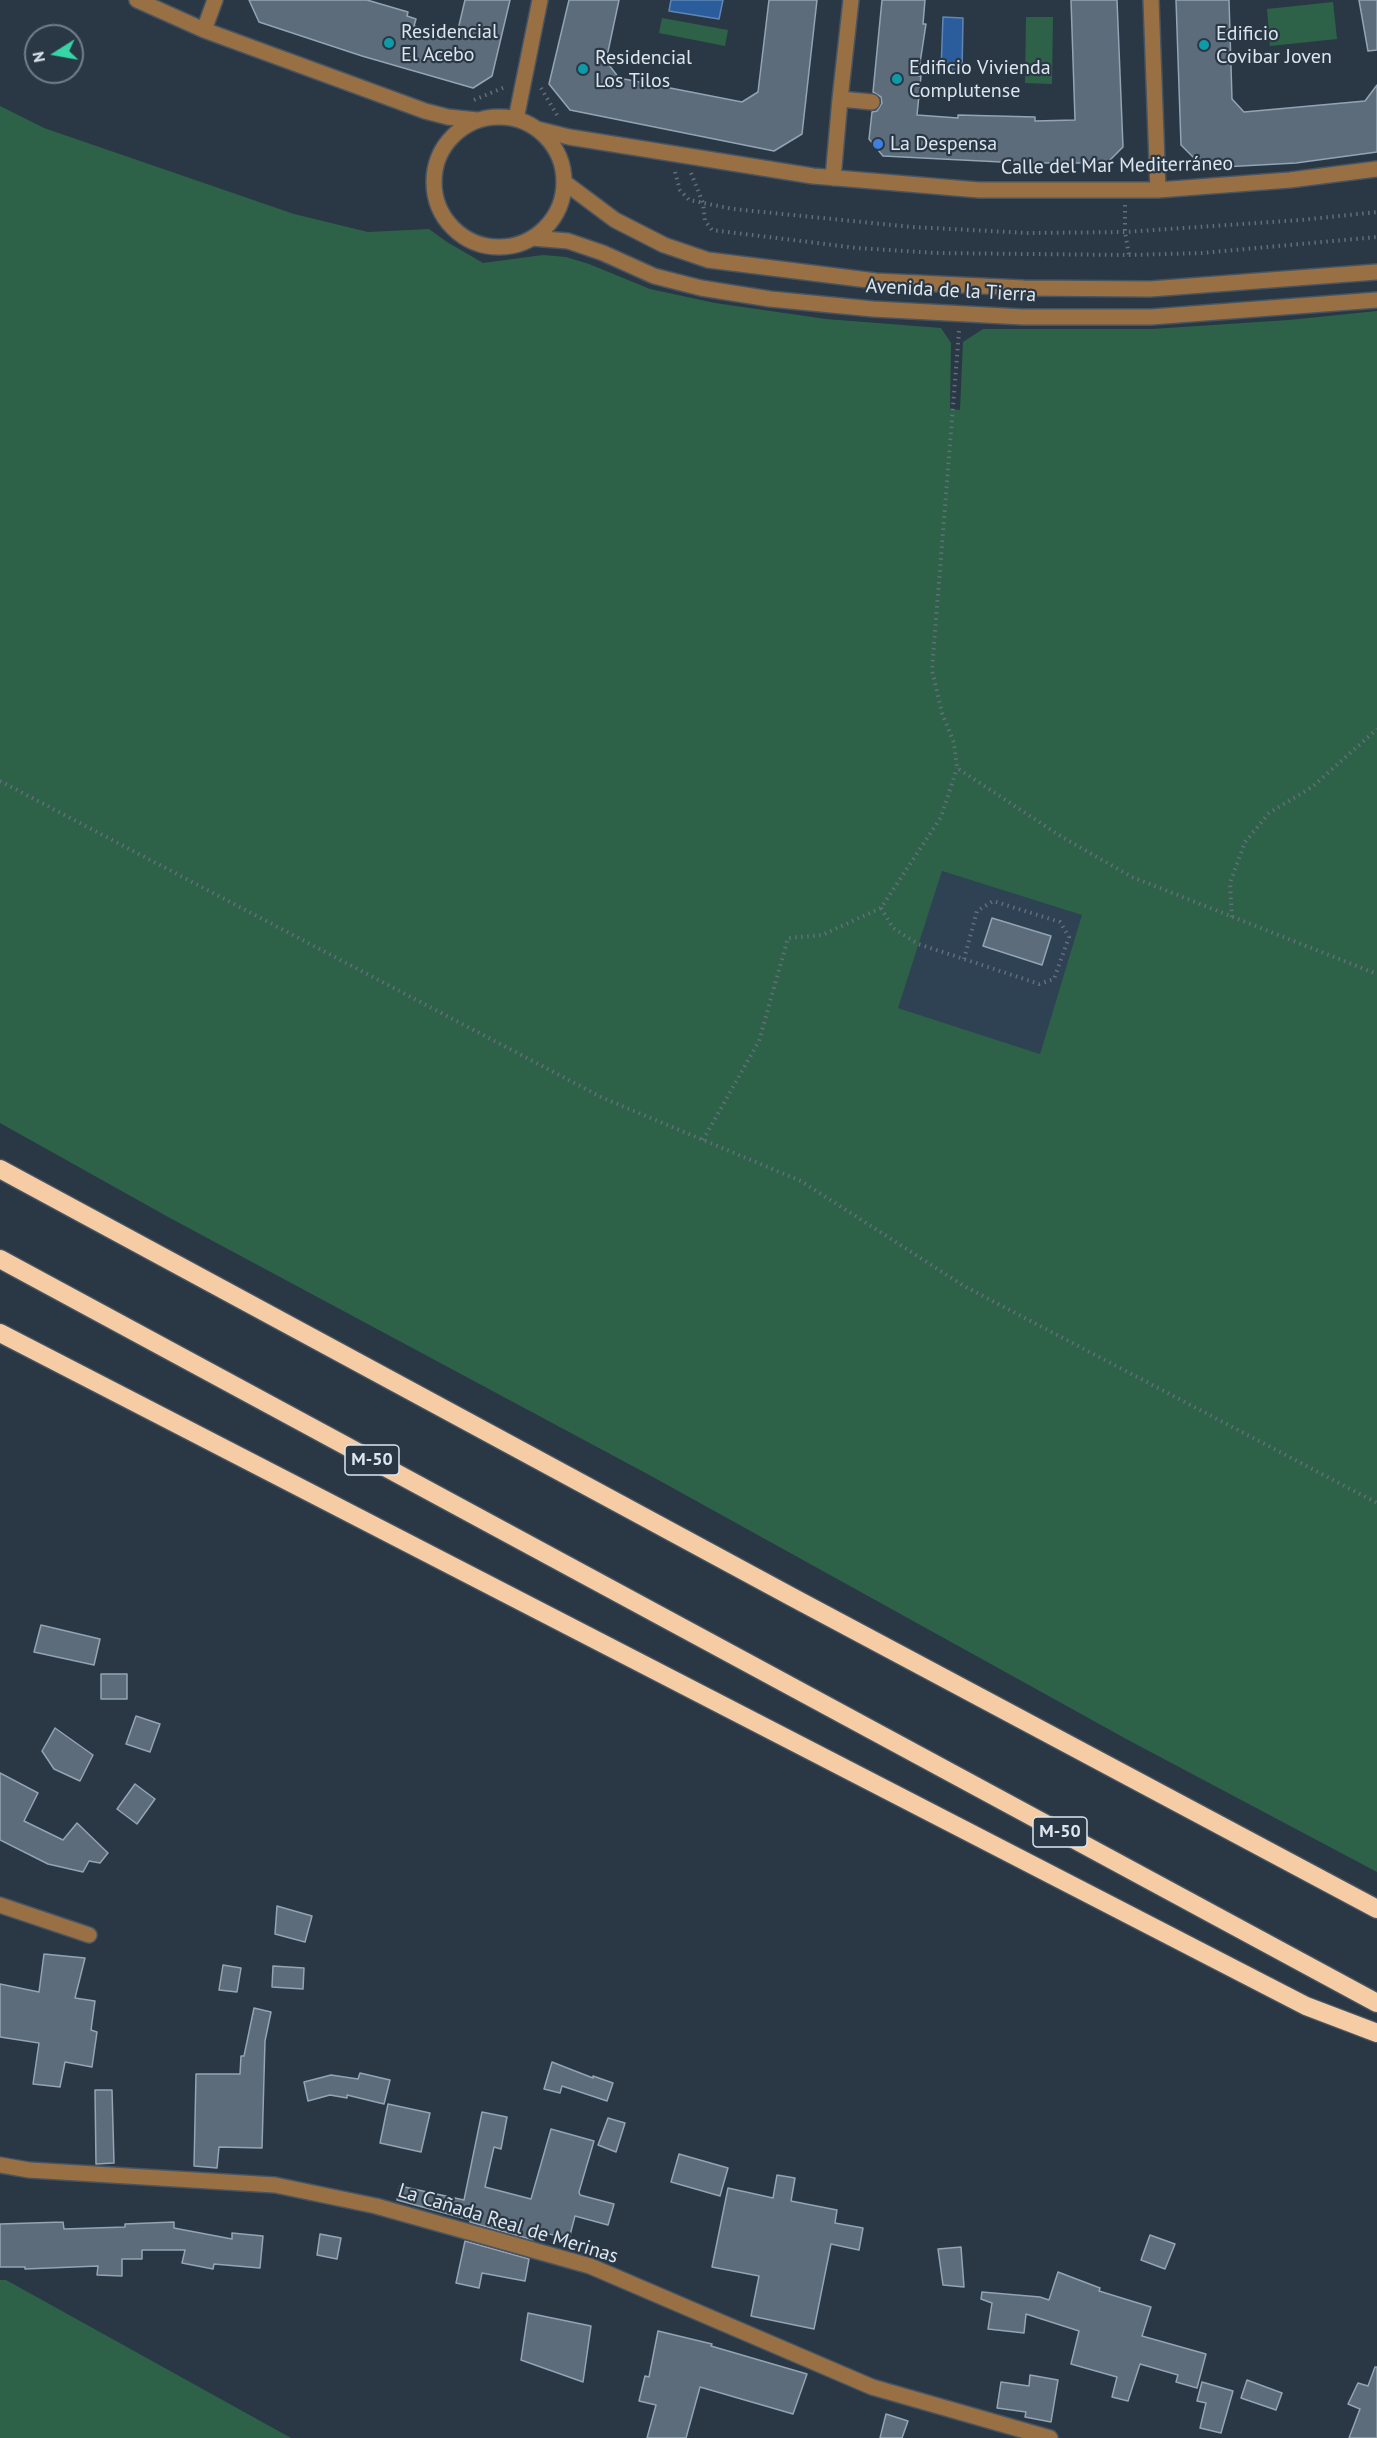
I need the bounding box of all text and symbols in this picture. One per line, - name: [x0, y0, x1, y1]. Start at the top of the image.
- place label: Residencial El Acebo: [401, 20, 498, 67]
- place label: Edificio Covibar Joven: [1216, 22, 1332, 69]
- north arrow: [24, 24, 84, 84]
- marker: Residencial El Acebo: [382, 36, 396, 50]
- marker: Edificio Covibar Joven: [1197, 38, 1211, 52]
- place label: Residencial Los Tilos: [595, 46, 692, 93]
- text: N: [27, 50, 49, 64]
- place label: Edificio Vivienda Complutense: [909, 56, 1051, 103]
- marker: Residencial Los Tilos: [576, 62, 590, 76]
- marker: Edificio Vivienda Complutense: [890, 72, 904, 86]
- place label: La Despensa: [890, 132, 997, 156]
- marker: La Despensa: [871, 137, 885, 151]
- street label: Calle del Mar Mediterráneo: [1001, 152, 1233, 180]
- street label: Avenida de la Tierra: [865, 275, 1037, 307]
- road number: M-50: [345, 1445, 399, 1475]
- road number: M-50: [1033, 1817, 1087, 1847]
- street label: La Cañada Real de Merinas: [395, 2179, 621, 2269]

